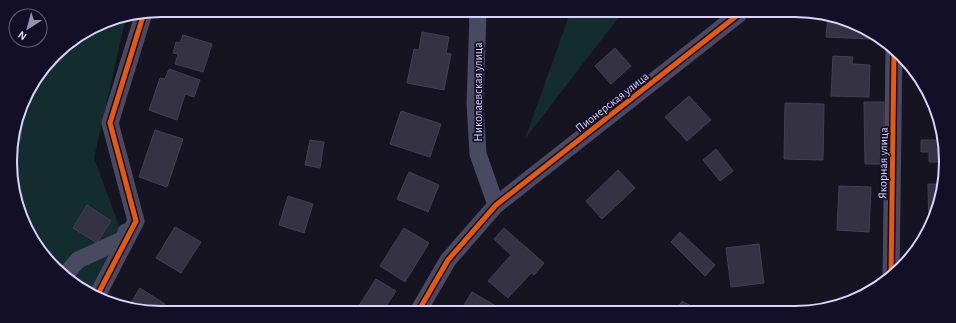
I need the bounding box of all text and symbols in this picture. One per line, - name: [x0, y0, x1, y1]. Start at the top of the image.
- north arrow: [8, 8, 48, 48]
- text: N: [16, 29, 29, 42]
- street label: Николаевская улица: [472, 42, 485, 142]
- street label: Пионерская улица: [573, 69, 652, 135]
- street label: Якорная улица: [876, 127, 891, 199]

